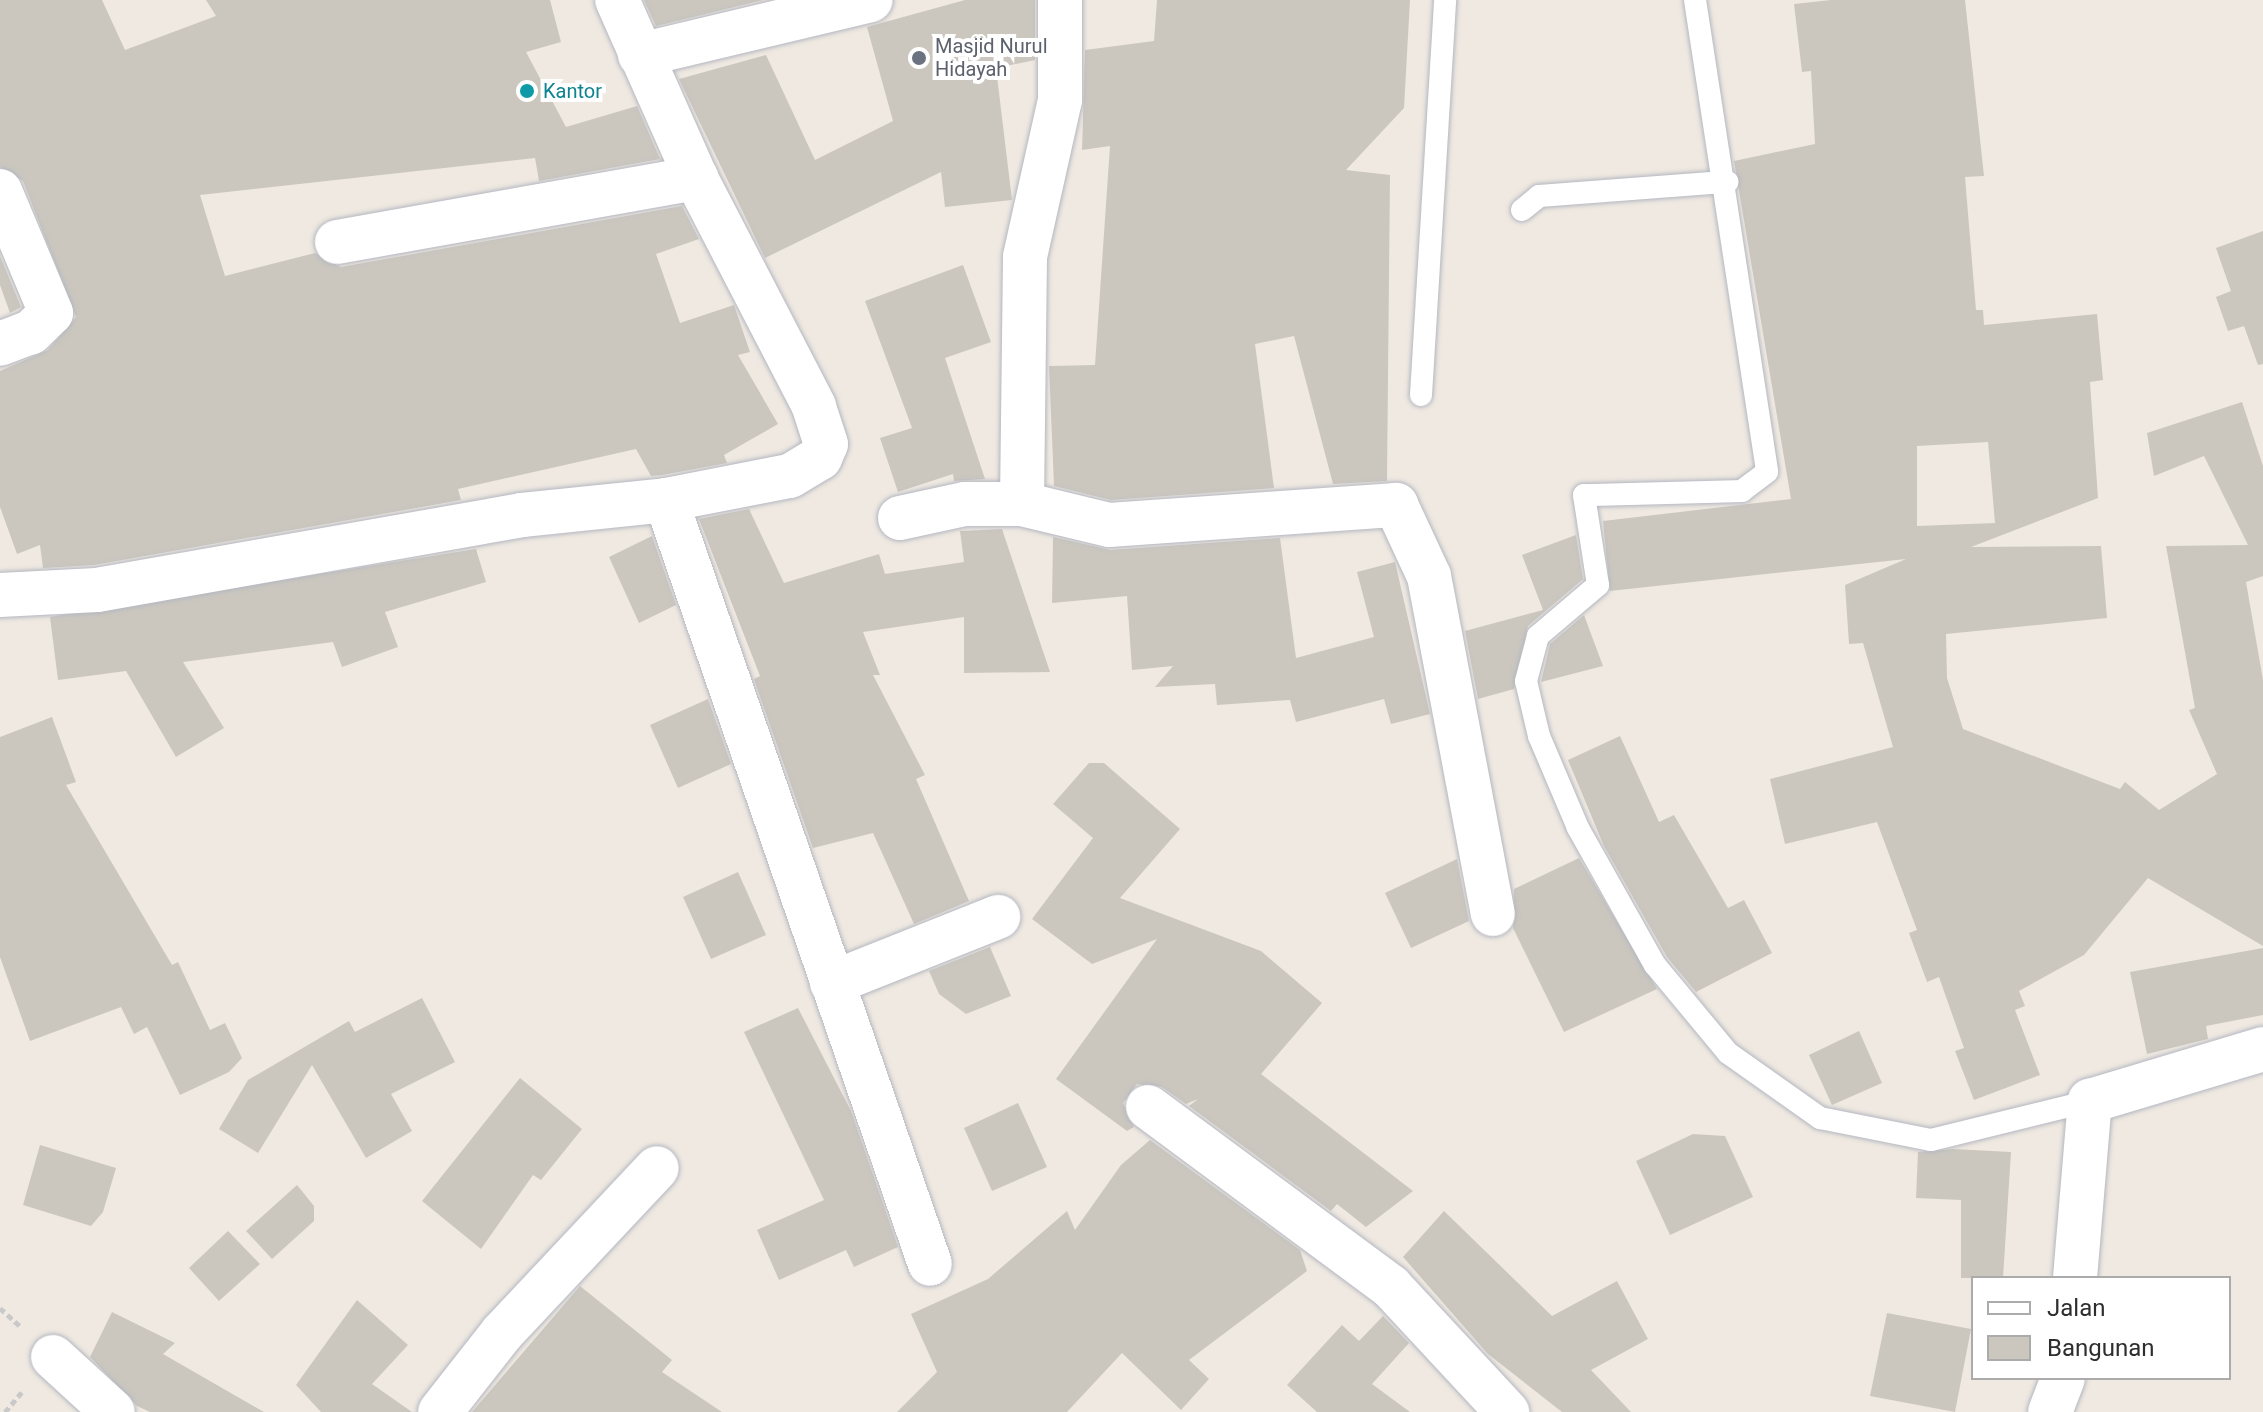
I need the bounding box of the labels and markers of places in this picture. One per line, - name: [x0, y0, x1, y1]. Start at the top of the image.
- place label: Masjid Nurul Hidayah: [935, 34, 1048, 81]
- marker: Masjid Nurul Hidayah: [910, 49, 928, 67]
- place label: Kantor: [543, 79, 602, 103]
- marker: Kantor: [518, 82, 536, 100]

